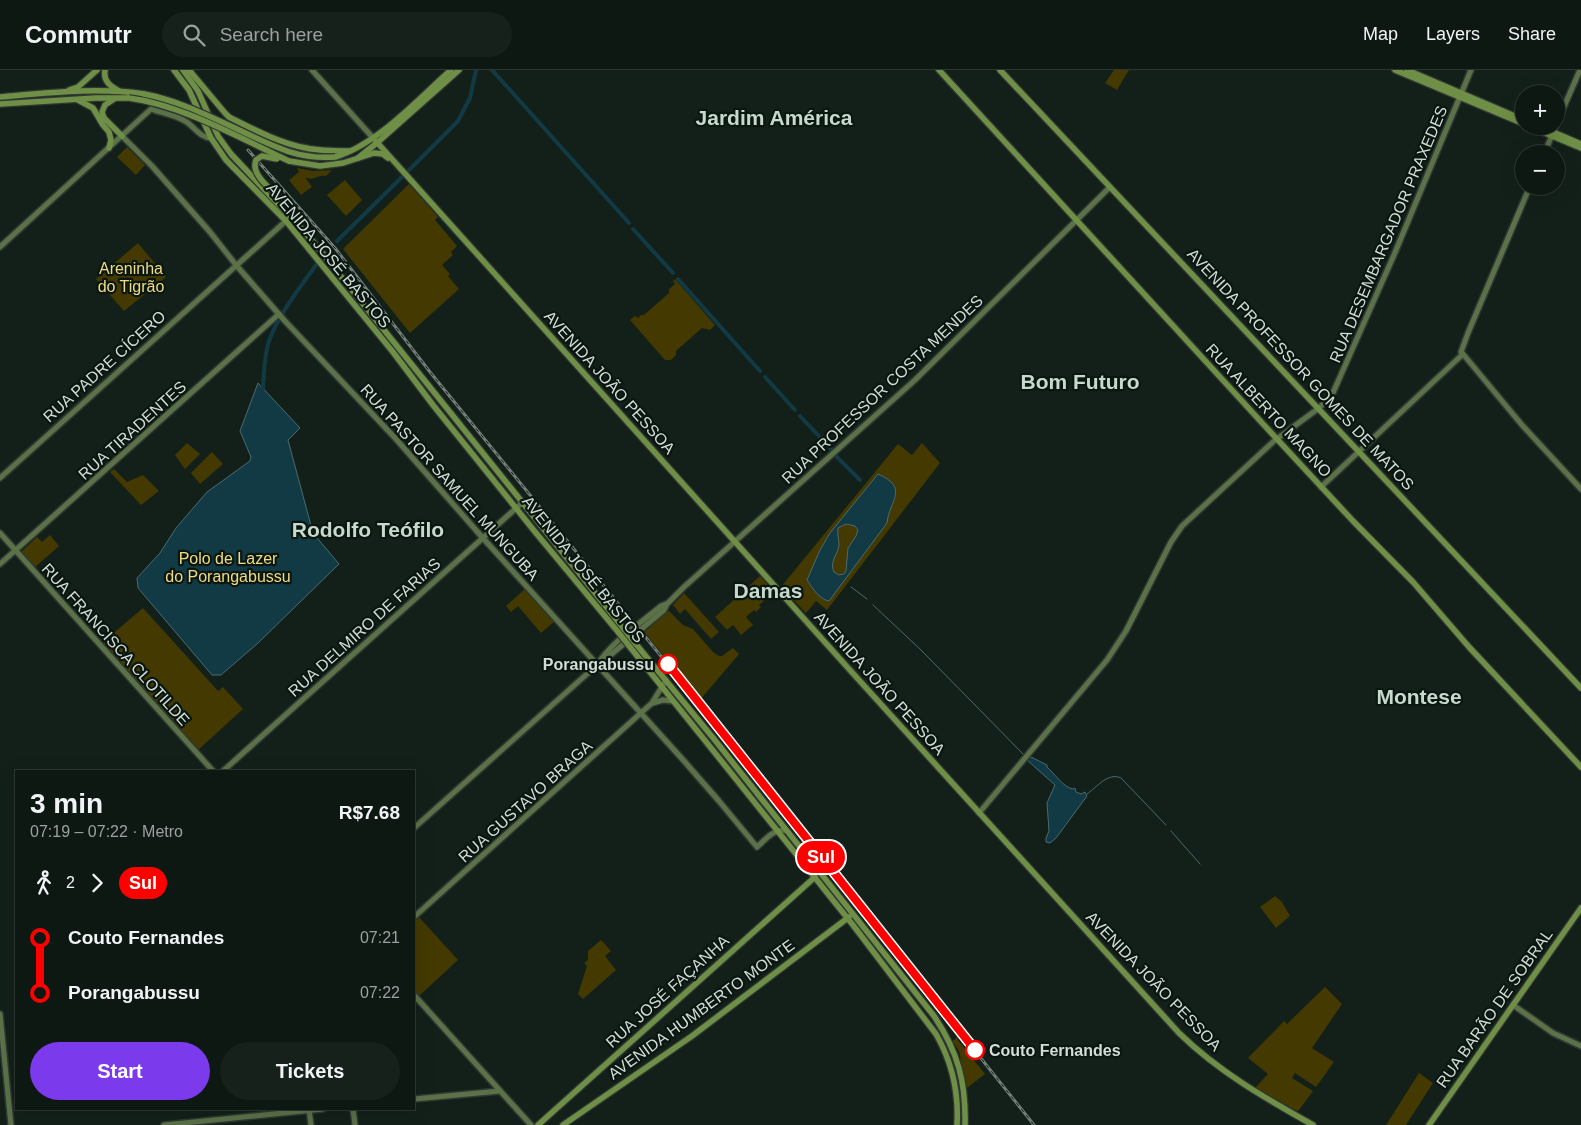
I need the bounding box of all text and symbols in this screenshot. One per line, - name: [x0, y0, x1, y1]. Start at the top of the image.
- search box: [162, 12, 512, 57]
- text: Commutr: [25, 21, 132, 48]
- icon: search: [180, 21, 208, 49]
- text: Search here: [220, 24, 323, 45]
- text: Map: [1363, 24, 1398, 44]
- text: Layers: [1426, 24, 1480, 44]
- text: Share: [1508, 24, 1556, 44]
- map controls: [1515, 85, 1565, 195]
- button: +: [1515, 85, 1565, 135]
- street label: RUA DESEMBARGADOR PRAXEDES: [1326, 103, 1450, 365]
- district label: Jardim América: [696, 106, 853, 129]
- button: −: [1515, 145, 1565, 195]
- street label: AVENIDA JOSÉ BASTOS: [263, 179, 395, 331]
- street label: AVENIDA PROFESSOR GOMES DE MATOS: [1184, 245, 1417, 493]
- park label: Areninha do Tigrão: [98, 260, 164, 295]
- street label: RUA PROFESSOR COSTA MENDES: [778, 292, 986, 487]
- street label: RUA PADRE CÍCERO: [39, 306, 169, 426]
- street label: AVENIDA JOÃO PESSOA: [541, 306, 680, 458]
- street label: RUA ALBERTO MAGNO: [1203, 340, 1335, 480]
- district label: Bom Futuro: [1021, 370, 1139, 393]
- street label: RUA TIRADENTES: [75, 378, 189, 483]
- street label: RUA PASTOR SAMUEL MUNGUBA: [357, 381, 542, 584]
- street label: AVENIDA JOSÉ BASTOS: [519, 492, 649, 646]
- district label: Rodolfo Teófilo: [292, 518, 444, 541]
- park label: Polo de Lazer do Porangabussu: [165, 550, 291, 585]
- street label: RUA DELMIRO DE FARIAS: [285, 555, 444, 700]
- street label: RUA FRANCISCA CLOTILDE: [39, 560, 193, 729]
- district label: Damas: [734, 579, 802, 602]
- street label: AVENIDA JOÃO PESSOA: [811, 607, 950, 759]
- marker: Porangabussu: [658, 654, 678, 674]
- place label: Porangabussu: [543, 656, 654, 673]
- district label: Montese: [1376, 685, 1462, 708]
- street label: RUA GUSTAVO BRAGA: [455, 737, 596, 866]
- text: 3 min: [30, 788, 103, 819]
- text: R$7.68: [339, 802, 400, 823]
- text: 07:19 – 07:22 · Metro: [30, 823, 183, 840]
- line badge: Sul: [792, 841, 850, 873]
- text: Sul: [807, 847, 835, 867]
- icon: walk: [30, 869, 58, 897]
- icon: forward: [83, 869, 111, 897]
- text: Sul: [129, 873, 157, 893]
- text: 2: [66, 874, 75, 891]
- street label: AVENIDA JOÃO PESSOA: [1083, 907, 1226, 1055]
- street label: RUA BARÃO DE SOBRAL: [1431, 925, 1556, 1091]
- text: Couto Fernandes: [68, 927, 224, 948]
- text: 07:21: [360, 929, 400, 946]
- street label: RUA JOSÉ FAÇANHA: [602, 931, 732, 1051]
- street label: AVENIDA HUMBERTO MONTE: [605, 936, 798, 1083]
- text: Porangabussu: [68, 982, 200, 1003]
- text: 07:22: [360, 984, 400, 1001]
- marker: Couto Fernandes: [965, 1040, 985, 1060]
- button: Start: [30, 1042, 210, 1100]
- button: Tickets: [220, 1042, 400, 1100]
- place label: Couto Fernandes: [989, 1042, 1121, 1059]

